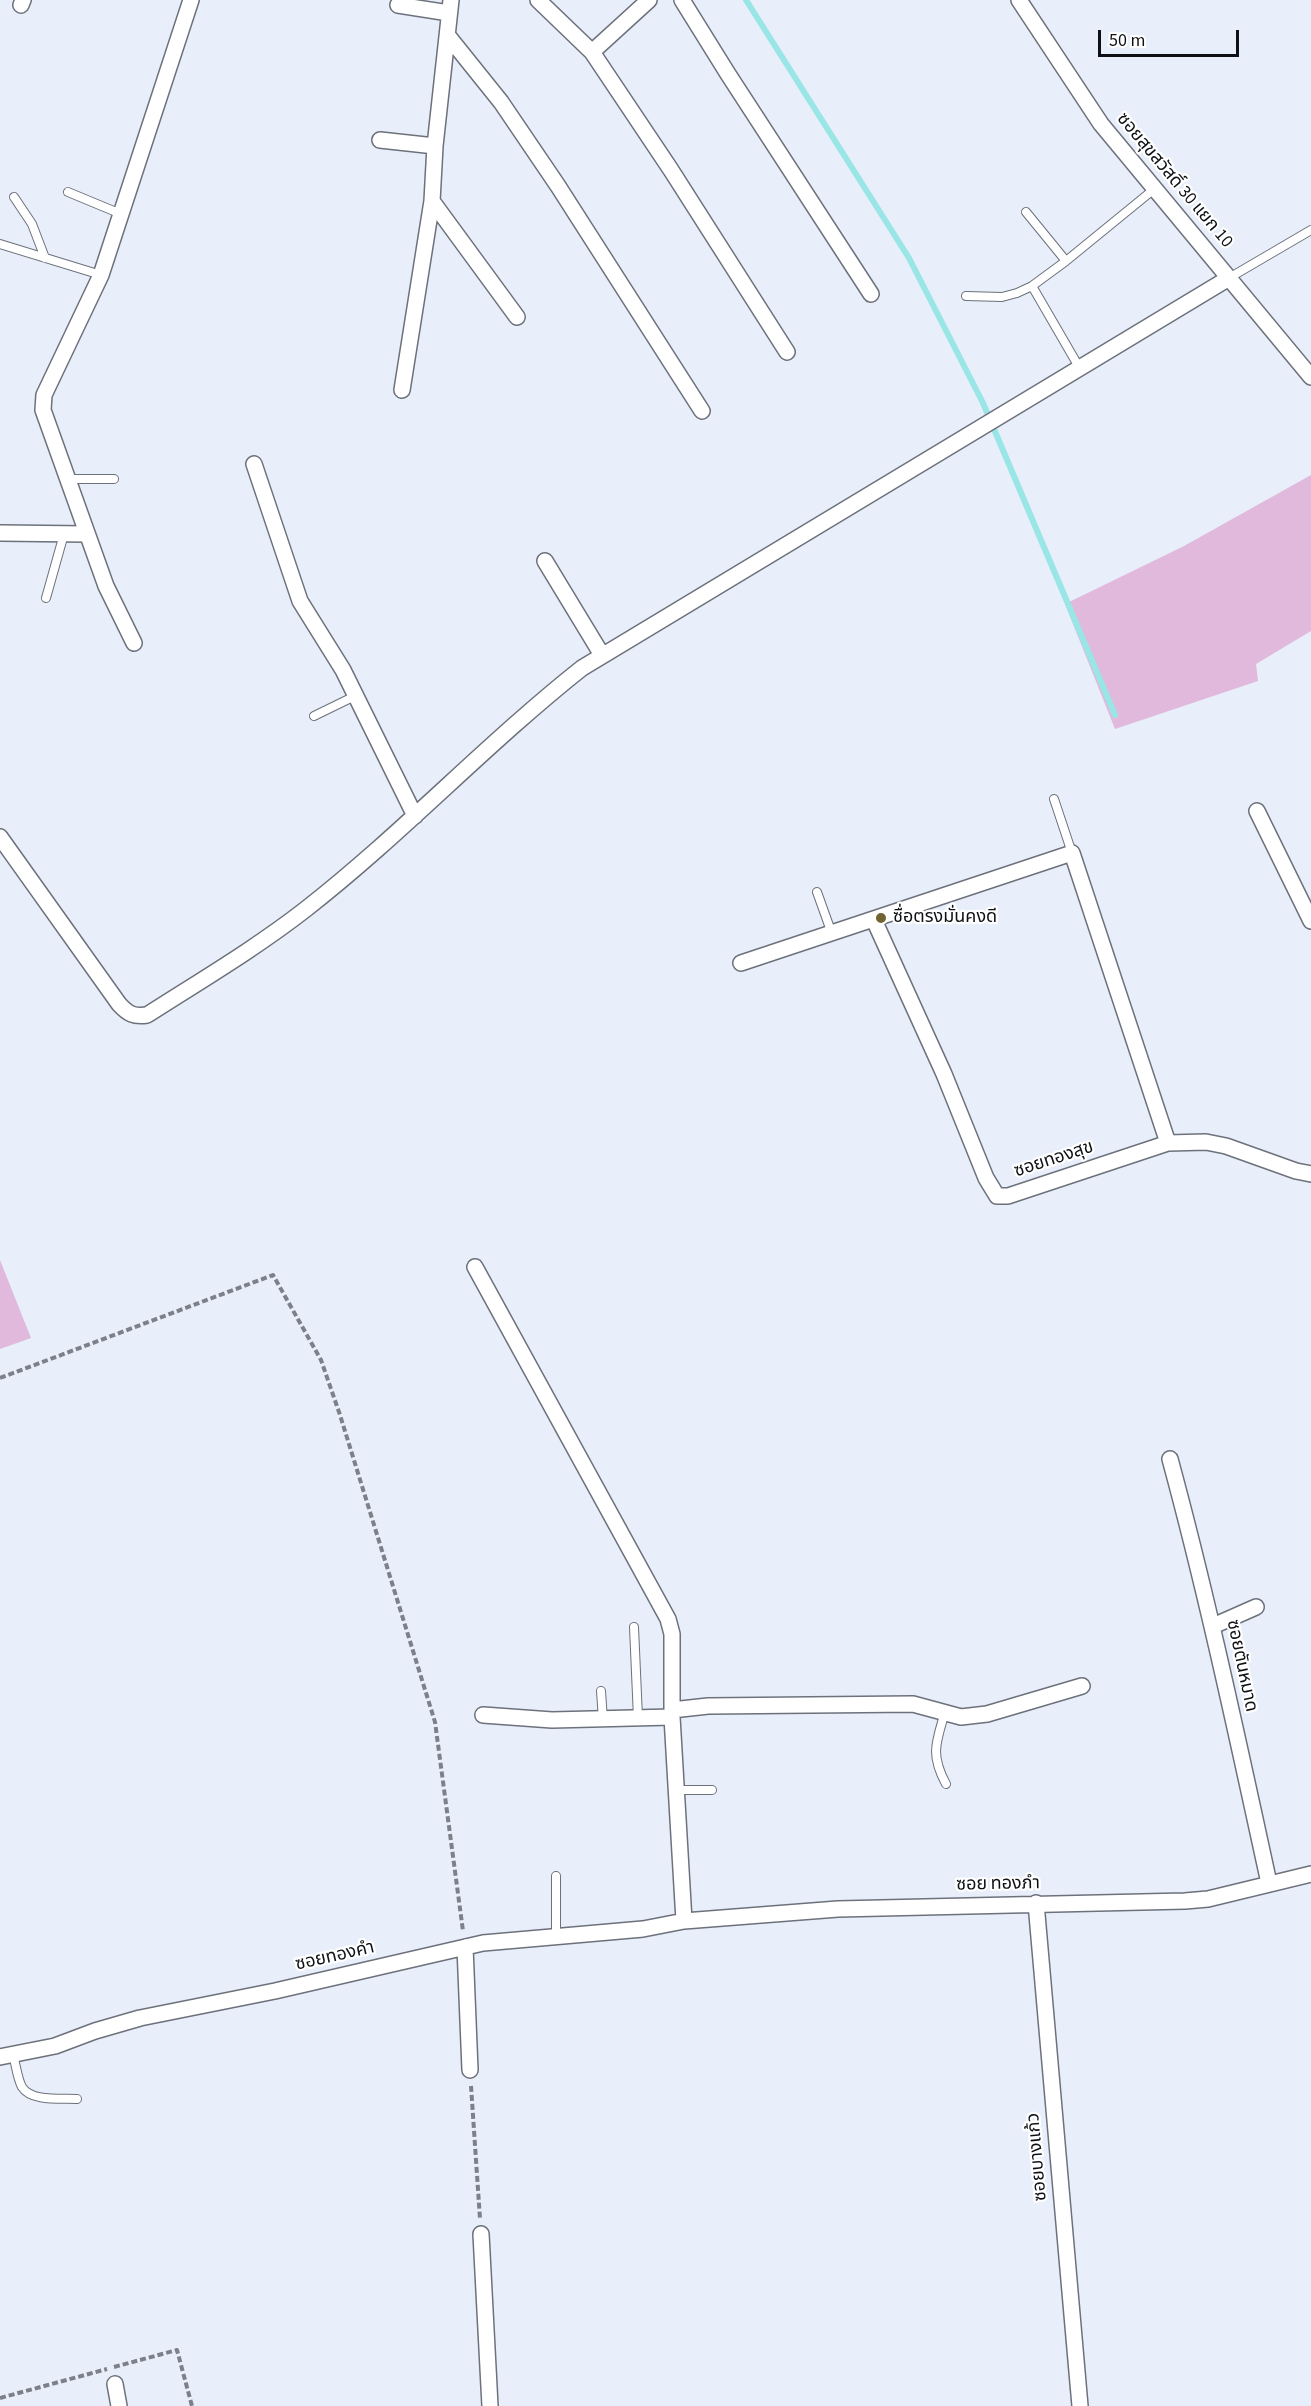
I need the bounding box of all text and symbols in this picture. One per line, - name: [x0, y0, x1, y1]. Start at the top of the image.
- scale bar: [1101, 18, 1242, 56]
- text: 50 m: [1109, 28, 1145, 53]
- street label: ซอยสุขสวัสดิ์ 30 แยก 10: [1111, 109, 1237, 253]
- place label: ซื่อตรงมั่นคงดี: [893, 907, 997, 929]
- marker: ซื่อตรงมั่นคงดี: [874, 911, 888, 925]
- street label: ซอยทองสุข: [1012, 1137, 1096, 1183]
- street label: ซอยตันหมาด: [1221, 1618, 1261, 1714]
- street label: ซอย ทองภํา: [956, 1873, 1040, 1897]
- street label: ซอยทองคำ: [293, 1937, 377, 1977]
- street label: ซอยบางแก้ว: [1023, 2112, 1053, 2202]

